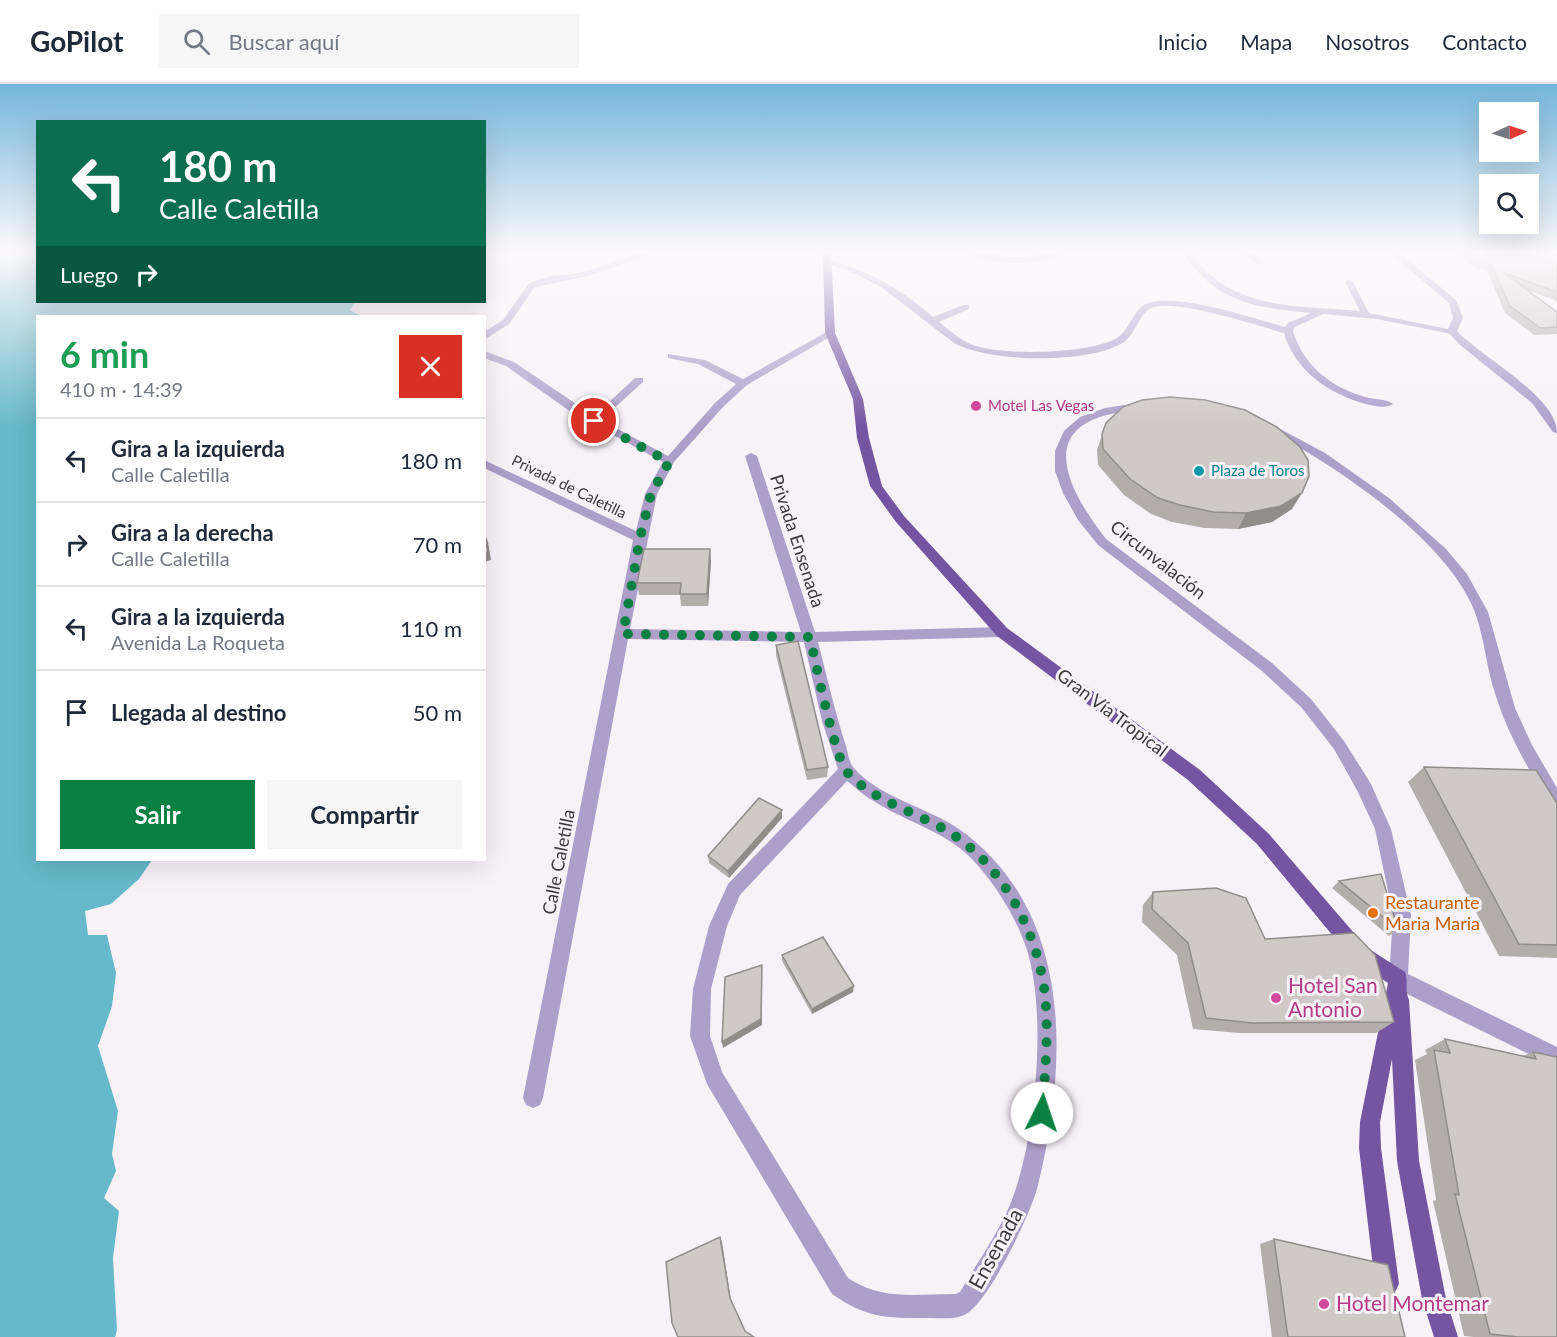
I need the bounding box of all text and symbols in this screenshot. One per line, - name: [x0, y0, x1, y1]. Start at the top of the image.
- search box: [159, 14, 579, 68]
- text: GoPilot: [30, 24, 123, 58]
- icon: search: [180, 25, 213, 58]
- text: Buscar aquí: [228, 28, 340, 55]
- text: Inicio: [1158, 29, 1207, 54]
- text: Mapa: [1240, 29, 1292, 54]
- text: Nosotros: [1325, 29, 1409, 54]
- text: Contacto: [1442, 29, 1527, 54]
- north arrow: [1479, 102, 1539, 162]
- map controls: [1479, 102, 1539, 234]
- text: 180 m: [159, 141, 277, 191]
- icon: left: [60, 144, 138, 222]
- button: search: [1479, 174, 1539, 234]
- text: Calle Caletilla: [159, 192, 319, 225]
- icon: right: [130, 258, 163, 291]
- text: Luego: [60, 261, 118, 288]
- text: 6 min: [60, 332, 149, 376]
- button: close: [399, 335, 462, 398]
- text: 410 m · 14:39: [60, 377, 183, 401]
- pin: [568, 395, 619, 446]
- place label: Motel Las Vegas: [988, 396, 1094, 414]
- marker: Motel Las Vegas: [969, 399, 983, 413]
- icon: arrive: [577, 404, 610, 437]
- text: Gira a la izquierda: [111, 435, 285, 462]
- icon: left: [60, 444, 93, 477]
- text: 180 m: [400, 447, 462, 474]
- street label: Privada de Caletilla: [509, 451, 630, 522]
- place label: Plaza de Toros: [1211, 461, 1304, 479]
- text: Calle Caletilla: [111, 462, 230, 486]
- marker: Plaza de Toros: [1192, 464, 1206, 478]
- street label: Privada Ensenada: [766, 471, 830, 610]
- street label: Circunvalación: [1106, 515, 1211, 603]
- text: Gira a la derecha: [111, 519, 274, 546]
- icon: right: [60, 528, 93, 561]
- text: 70 m: [413, 531, 462, 558]
- text: Calle Caletilla: [111, 546, 230, 570]
- text: Gira a la izquierda: [111, 603, 285, 630]
- icon: left: [60, 612, 93, 645]
- text: 110 m: [400, 615, 462, 642]
- text: Avenida La Roqueta: [111, 630, 285, 654]
- street label: Gran Vía Tropical: [1053, 663, 1172, 761]
- icon: arrive: [60, 696, 93, 729]
- text: Llegada al destino: [111, 699, 287, 726]
- text: 50 m: [413, 699, 462, 726]
- button: Salir: [60, 780, 255, 849]
- button: Compartir: [267, 780, 462, 849]
- street label: Calle Caletilla: [537, 807, 579, 916]
- place label: Restaurante Maria Maria: [1385, 891, 1480, 934]
- marker: Restaurante Maria Maria: [1366, 906, 1380, 920]
- place label: Hotel San Antonio: [1288, 972, 1378, 1021]
- marker: Hotel San Antonio: [1269, 991, 1283, 1005]
- position arrow: [1010, 1081, 1074, 1145]
- street label: Ensenada: [962, 1204, 1027, 1293]
- place label: Hotel Montemar: [1336, 1290, 1489, 1315]
- marker: Hotel Montemar: [1317, 1297, 1331, 1311]

